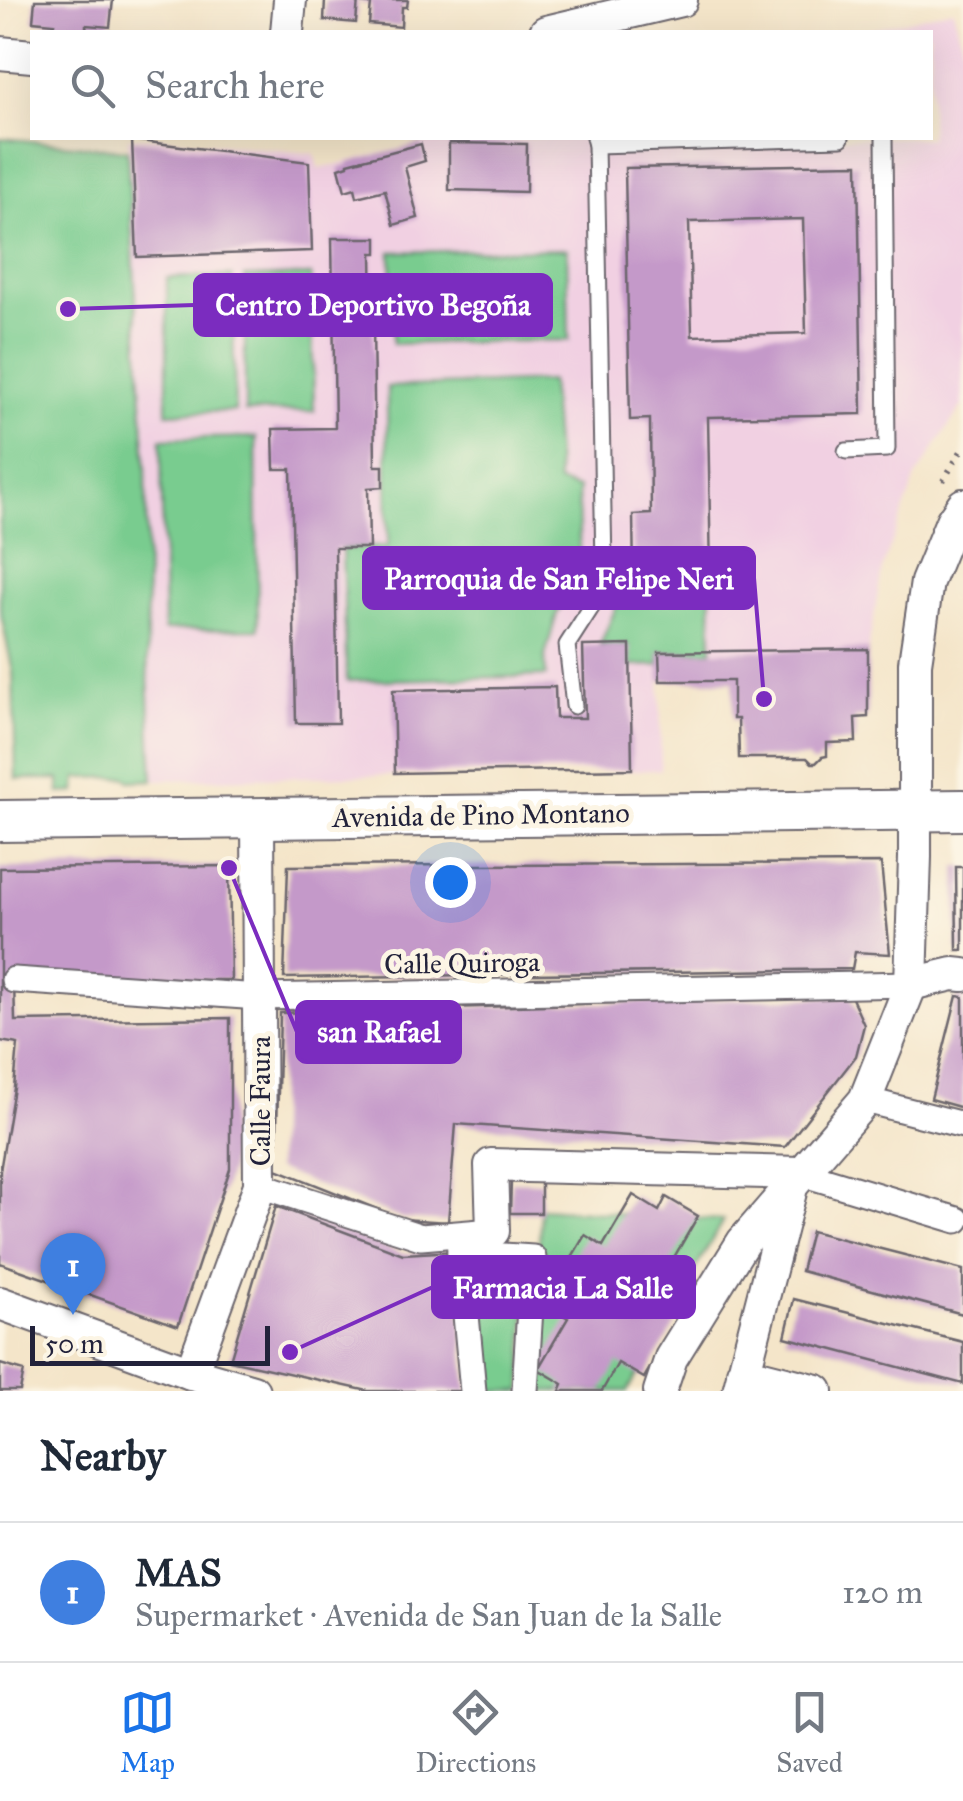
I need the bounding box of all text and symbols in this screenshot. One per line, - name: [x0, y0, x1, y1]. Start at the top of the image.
- search box: [30, 30, 933, 140]
- icon: search: [65, 58, 120, 113]
- text: Search here: [145, 62, 325, 108]
- callout: Centro Deportivo Begoña: [195, 275, 551, 335]
- text: Centro Deportivo Begoña: [215, 287, 532, 323]
- callout: Parroquia de San Felipe Neri: [364, 548, 754, 608]
- text: Parroquia de San Felipe Neri: [384, 561, 735, 597]
- street label: Avenida de Pino Montano: [331, 795, 630, 835]
- your location: [425, 857, 476, 908]
- street label: Calle Quiroga: [384, 944, 540, 982]
- callout: san Rafael: [297, 1002, 460, 1062]
- text: san Rafael: [317, 1014, 442, 1050]
- street label: Calle Faura: [243, 1036, 278, 1166]
- pin: 1: [40, 1232, 106, 1315]
- callout: Farmacia La Salle: [433, 1257, 694, 1317]
- text: Farmacia La Salle: [453, 1270, 674, 1306]
- scale bar: [30, 1321, 270, 1366]
- text: 50 m: [45, 1326, 104, 1361]
- text: Nearby: [40, 1430, 165, 1482]
- text: MAS: [135, 1550, 222, 1596]
- text: 1: [66, 1573, 79, 1612]
- text: 120 m: [842, 1573, 923, 1612]
- text: Supermarket · Avenida de San Juan de la Salle: [135, 1596, 722, 1635]
- tab: Map: [120, 1685, 175, 1780]
- tab: Directions: [415, 1685, 536, 1780]
- tab: Saved: [776, 1685, 843, 1780]

